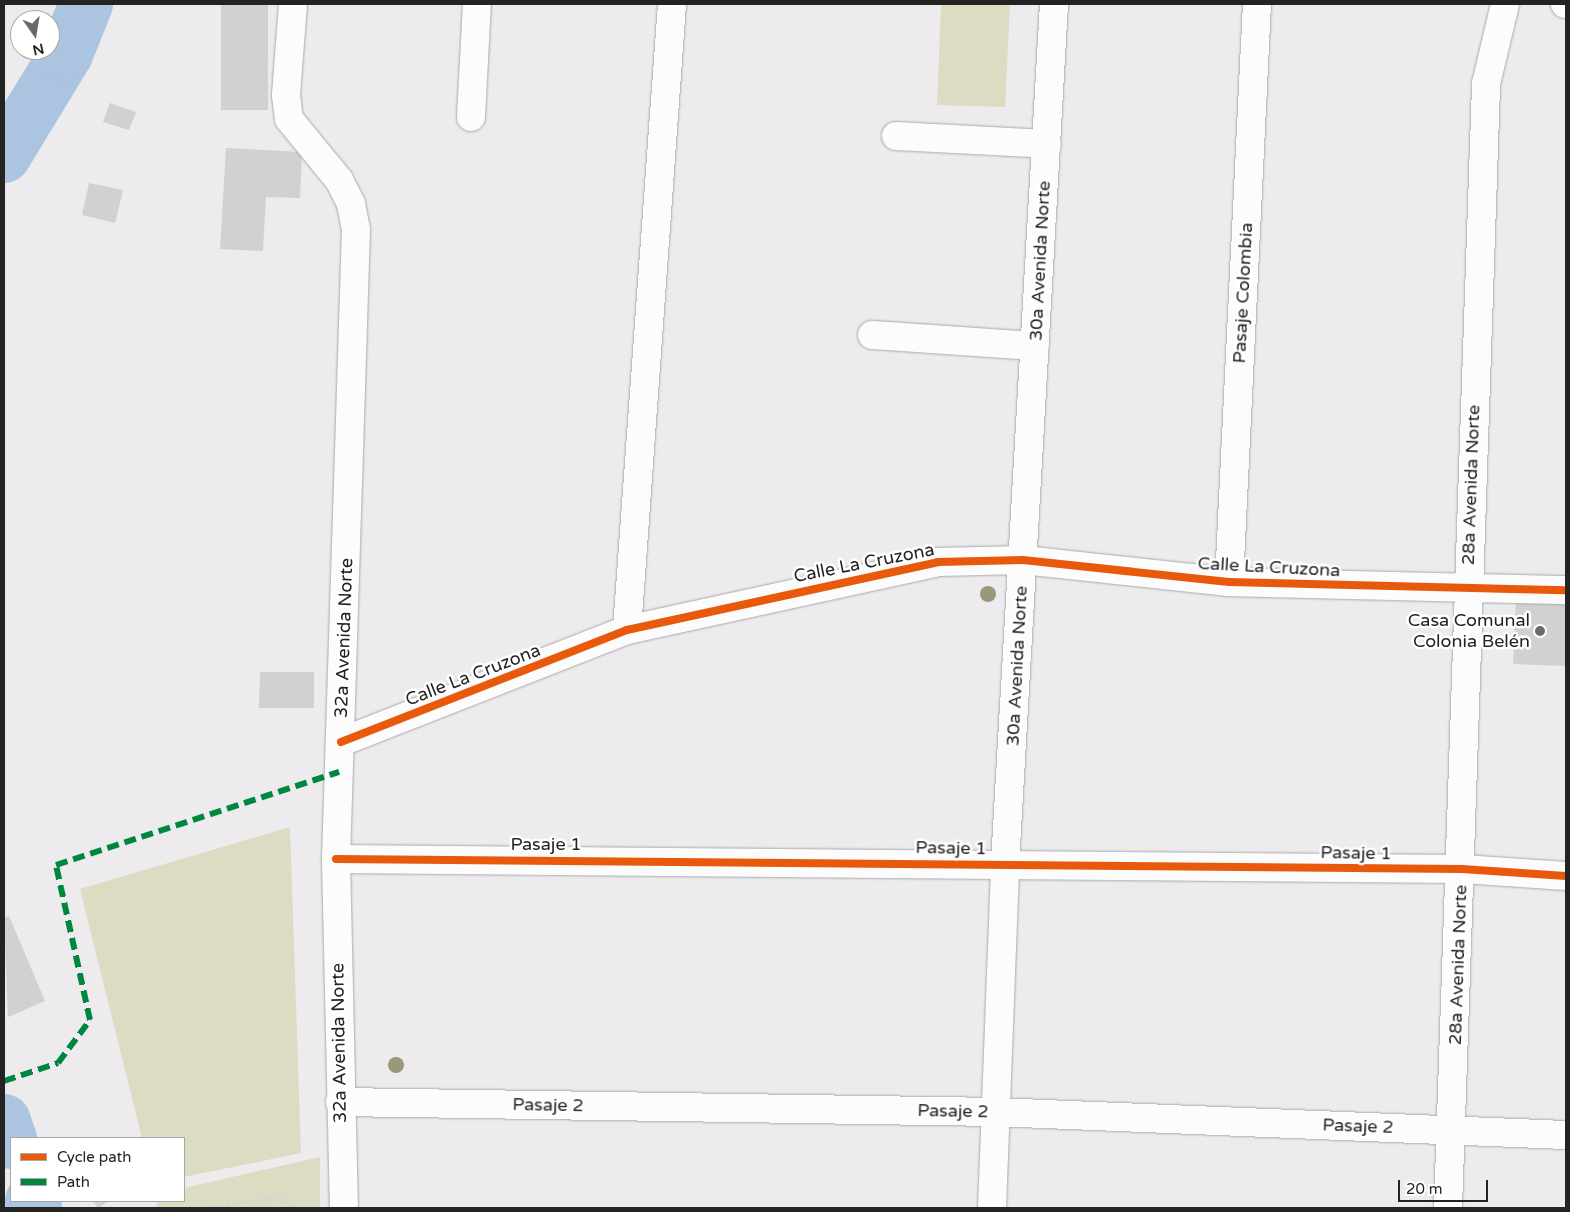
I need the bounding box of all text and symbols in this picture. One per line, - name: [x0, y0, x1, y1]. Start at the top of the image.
- north arrow: [10, 10, 60, 60]
- text: N: [31, 40, 46, 59]
- street label: 30a Avenida Norte: [1025, 180, 1055, 342]
- street label: Pasaje Colombia: [1229, 222, 1257, 364]
- street label: 28a Avenida Norte: [1457, 404, 1485, 566]
- street label: Calle La Cruzona: [792, 539, 936, 587]
- street label: Calle La Cruzona: [1197, 552, 1341, 582]
- street label: 32a Avenida Norte: [330, 557, 358, 719]
- street label: 30a Avenida Norte: [1002, 585, 1032, 747]
- place label: Casa Comunal Colonia Belén: [1408, 610, 1530, 652]
- marker: Casa Comunal Colonia Belén: [1534, 625, 1546, 637]
- street label: Calle La Cruzona: [402, 639, 544, 711]
- street label: Pasaje 1: [510, 833, 582, 855]
- street label: Pasaje 1: [915, 837, 987, 859]
- street label: Pasaje 1: [1320, 842, 1392, 864]
- street label: 28a Avenida Norte: [1444, 884, 1472, 1046]
- street label: 32a Avenida Norte: [327, 963, 351, 1123]
- street label: Pasaje 2: [512, 1094, 584, 1116]
- street label: Pasaje 2: [917, 1100, 989, 1122]
- street label: Pasaje 2: [1322, 1114, 1394, 1138]
- legend: [10, 1137, 185, 1202]
- text: Cycle path: [57, 1148, 131, 1166]
- scale bar: [1400, 1170, 1490, 1202]
- text: Path: [57, 1173, 90, 1191]
- text: 20 m: [1406, 1180, 1443, 1198]

